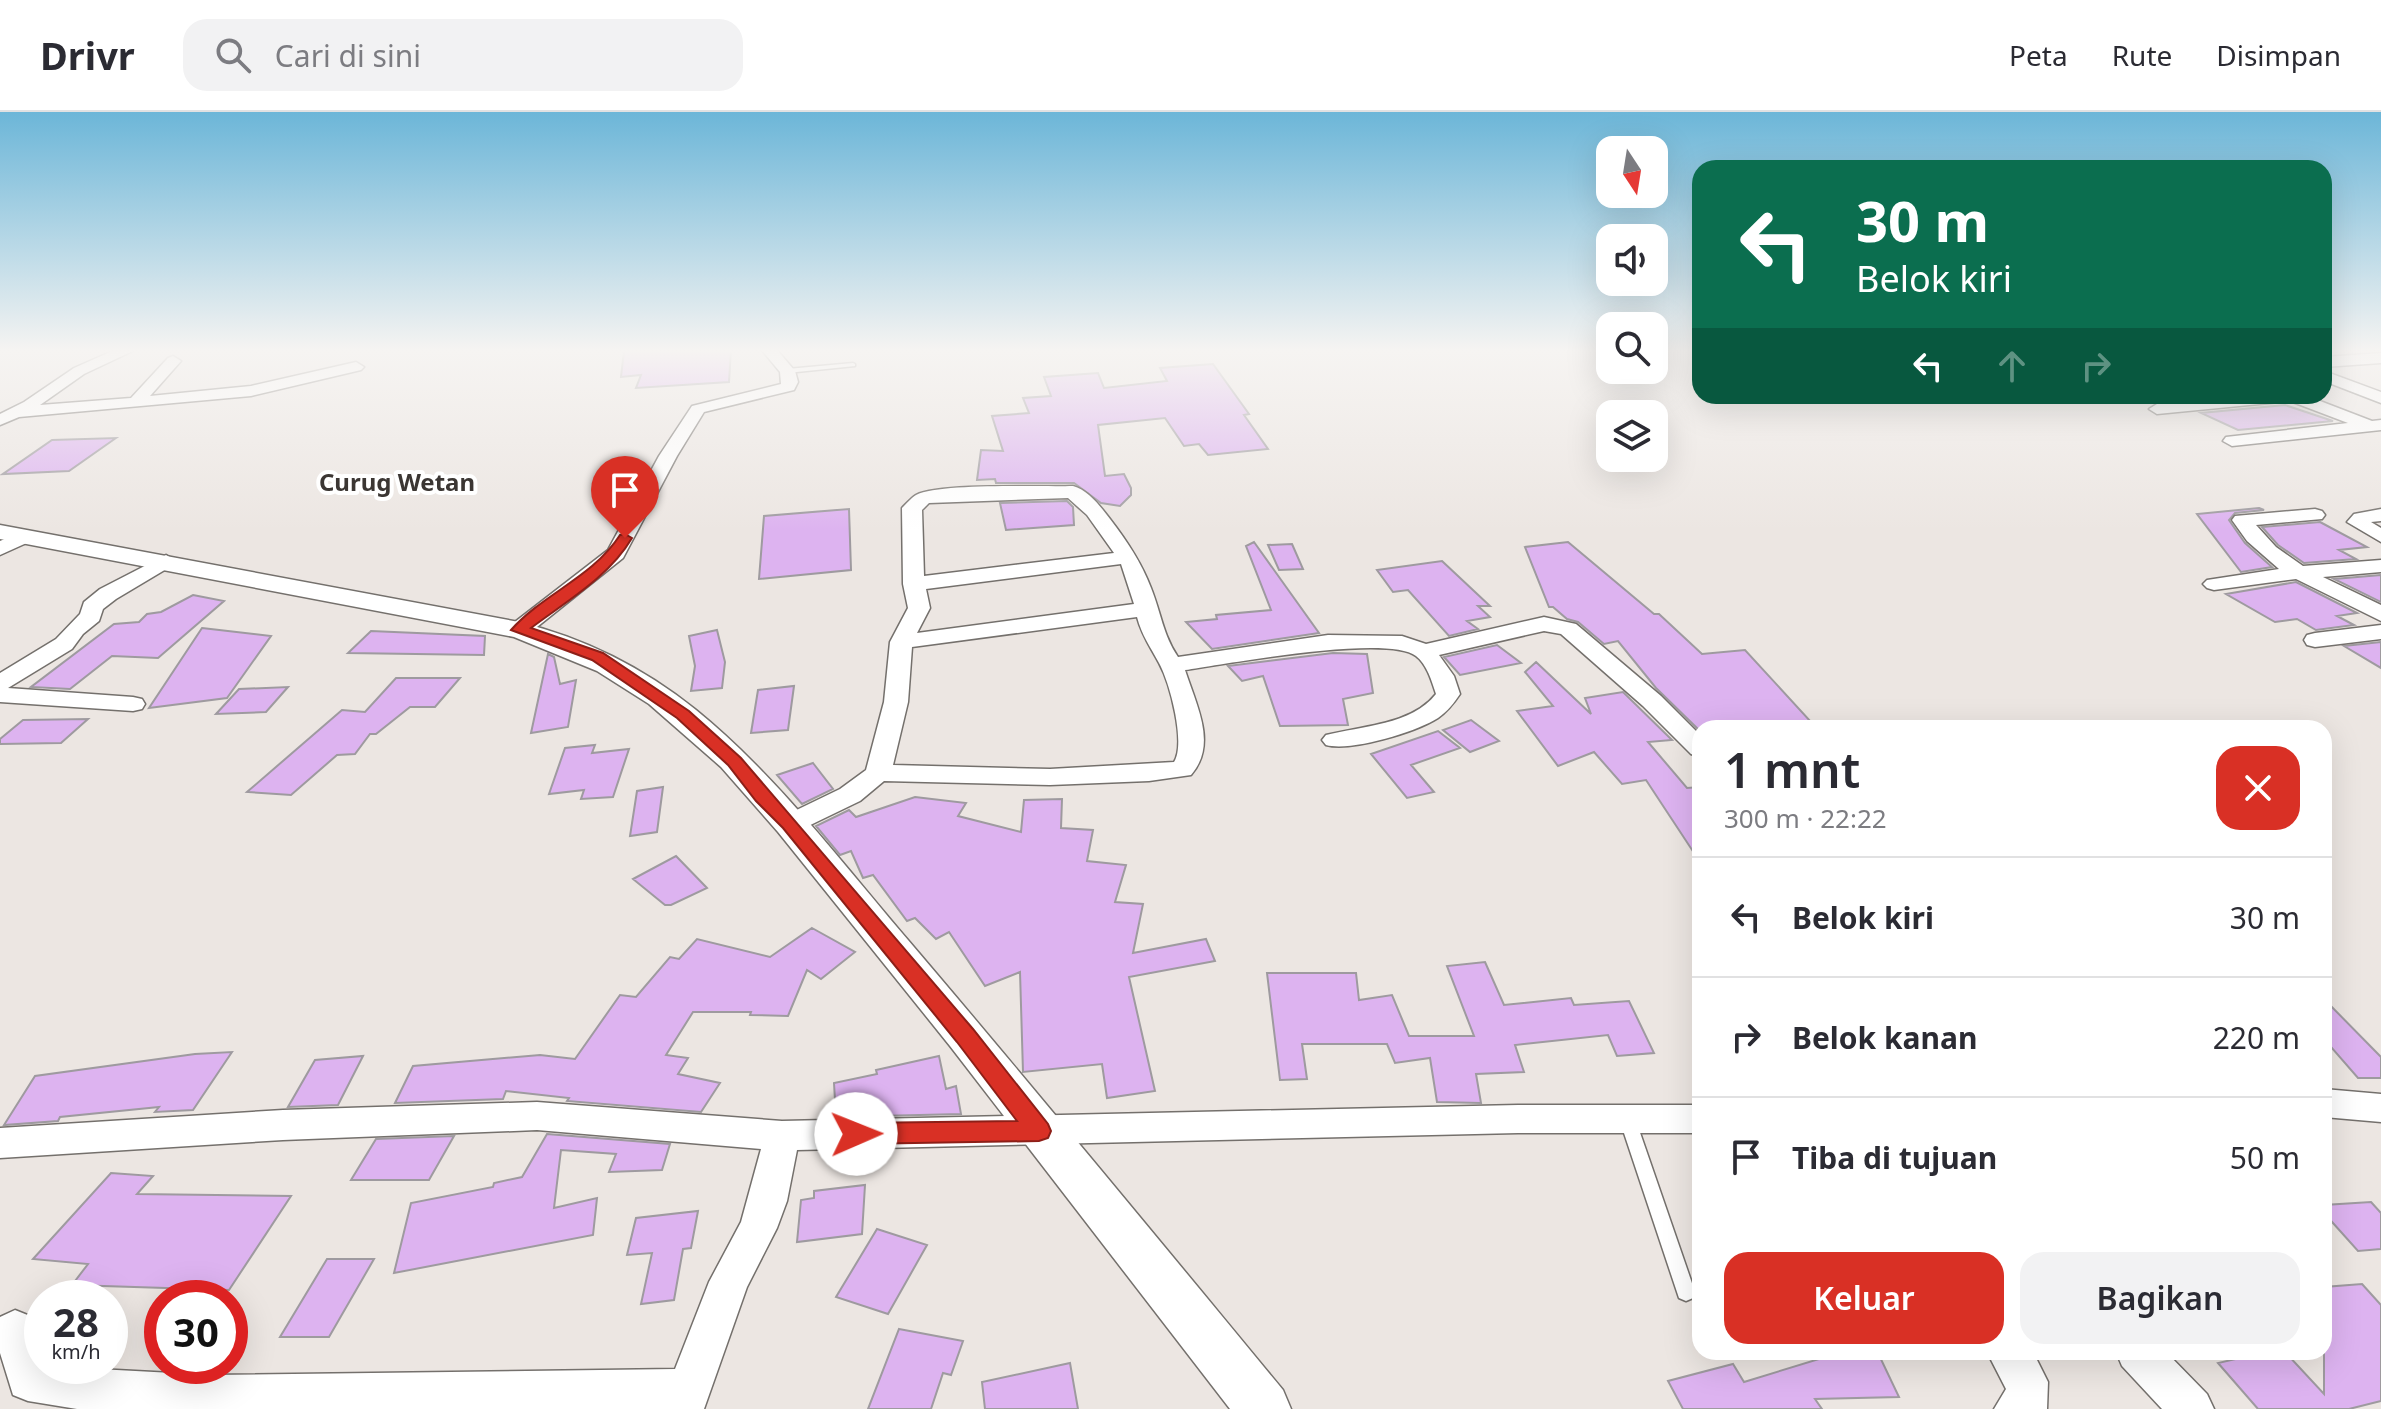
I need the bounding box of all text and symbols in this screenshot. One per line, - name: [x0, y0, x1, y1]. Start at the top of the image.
- search box: [183, 19, 743, 91]
- text: Drivr: [40, 29, 135, 81]
- icon: search: [211, 33, 255, 77]
- text: Cari di sini: [275, 35, 421, 76]
- text: Peta: [2009, 36, 2068, 74]
- text: Rute: [2112, 36, 2172, 74]
- text: Disimpan: [2216, 36, 2341, 74]
- north arrow: [1596, 136, 1668, 208]
- map controls: [1596, 136, 1668, 472]
- text: 30 m: [1856, 182, 1989, 258]
- icon: left: [1724, 192, 1828, 296]
- button: sound: [1596, 224, 1668, 296]
- text: Belok kiri: [1856, 254, 2012, 303]
- button: search: [1596, 312, 1668, 384]
- icon: left: [1906, 344, 1950, 388]
- icon: ahead: [1990, 344, 2034, 388]
- icon: right: [2074, 344, 2118, 388]
- button: layers: [1596, 400, 1668, 472]
- pin: [591, 456, 659, 538]
- district label: Curug Wetan: [319, 465, 475, 498]
- icon: arrive: [603, 468, 647, 512]
- text: 1 mnt: [1724, 737, 1860, 802]
- button: close: [2216, 746, 2300, 830]
- text: 300 m · 22:22: [1724, 800, 1887, 836]
- icon: left: [1724, 895, 1768, 939]
- text: Belok kiri: [1792, 897, 1934, 938]
- text: 30 m: [2230, 897, 2300, 938]
- icon: right: [1724, 1015, 1768, 1059]
- text: Belok kanan: [1792, 1017, 1978, 1058]
- text: 220 m: [2213, 1017, 2300, 1058]
- position arrow: [814, 1092, 898, 1176]
- icon: arrive: [1724, 1135, 1768, 1179]
- text: Tiba di tujuan: [1792, 1137, 1997, 1178]
- text: 50 m: [2230, 1137, 2300, 1178]
- button: Keluar: [1724, 1252, 2004, 1344]
- button: Bagikan: [2020, 1252, 2300, 1344]
- speed limit sign: 30: [144, 1280, 248, 1384]
- text: 28: [53, 1294, 99, 1349]
- text: km/h: [51, 1338, 101, 1365]

